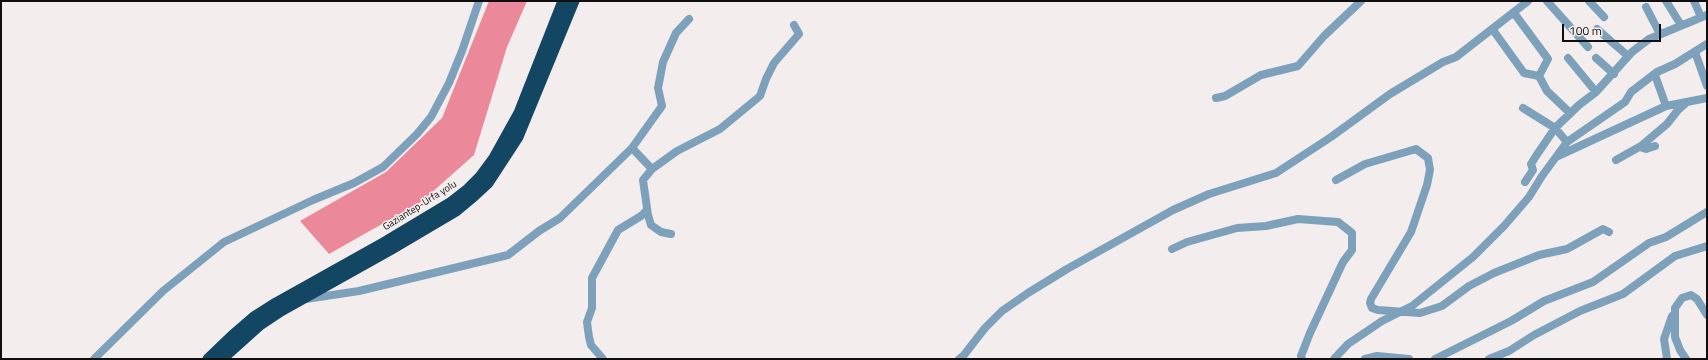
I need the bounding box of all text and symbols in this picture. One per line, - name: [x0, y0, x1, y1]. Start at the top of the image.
- scale bar: [1564, 16, 1663, 42]
- text: 100 m: [1569, 21, 1602, 40]
- street label: Gaziantep-Urfa yolu: [381, 179, 459, 233]

